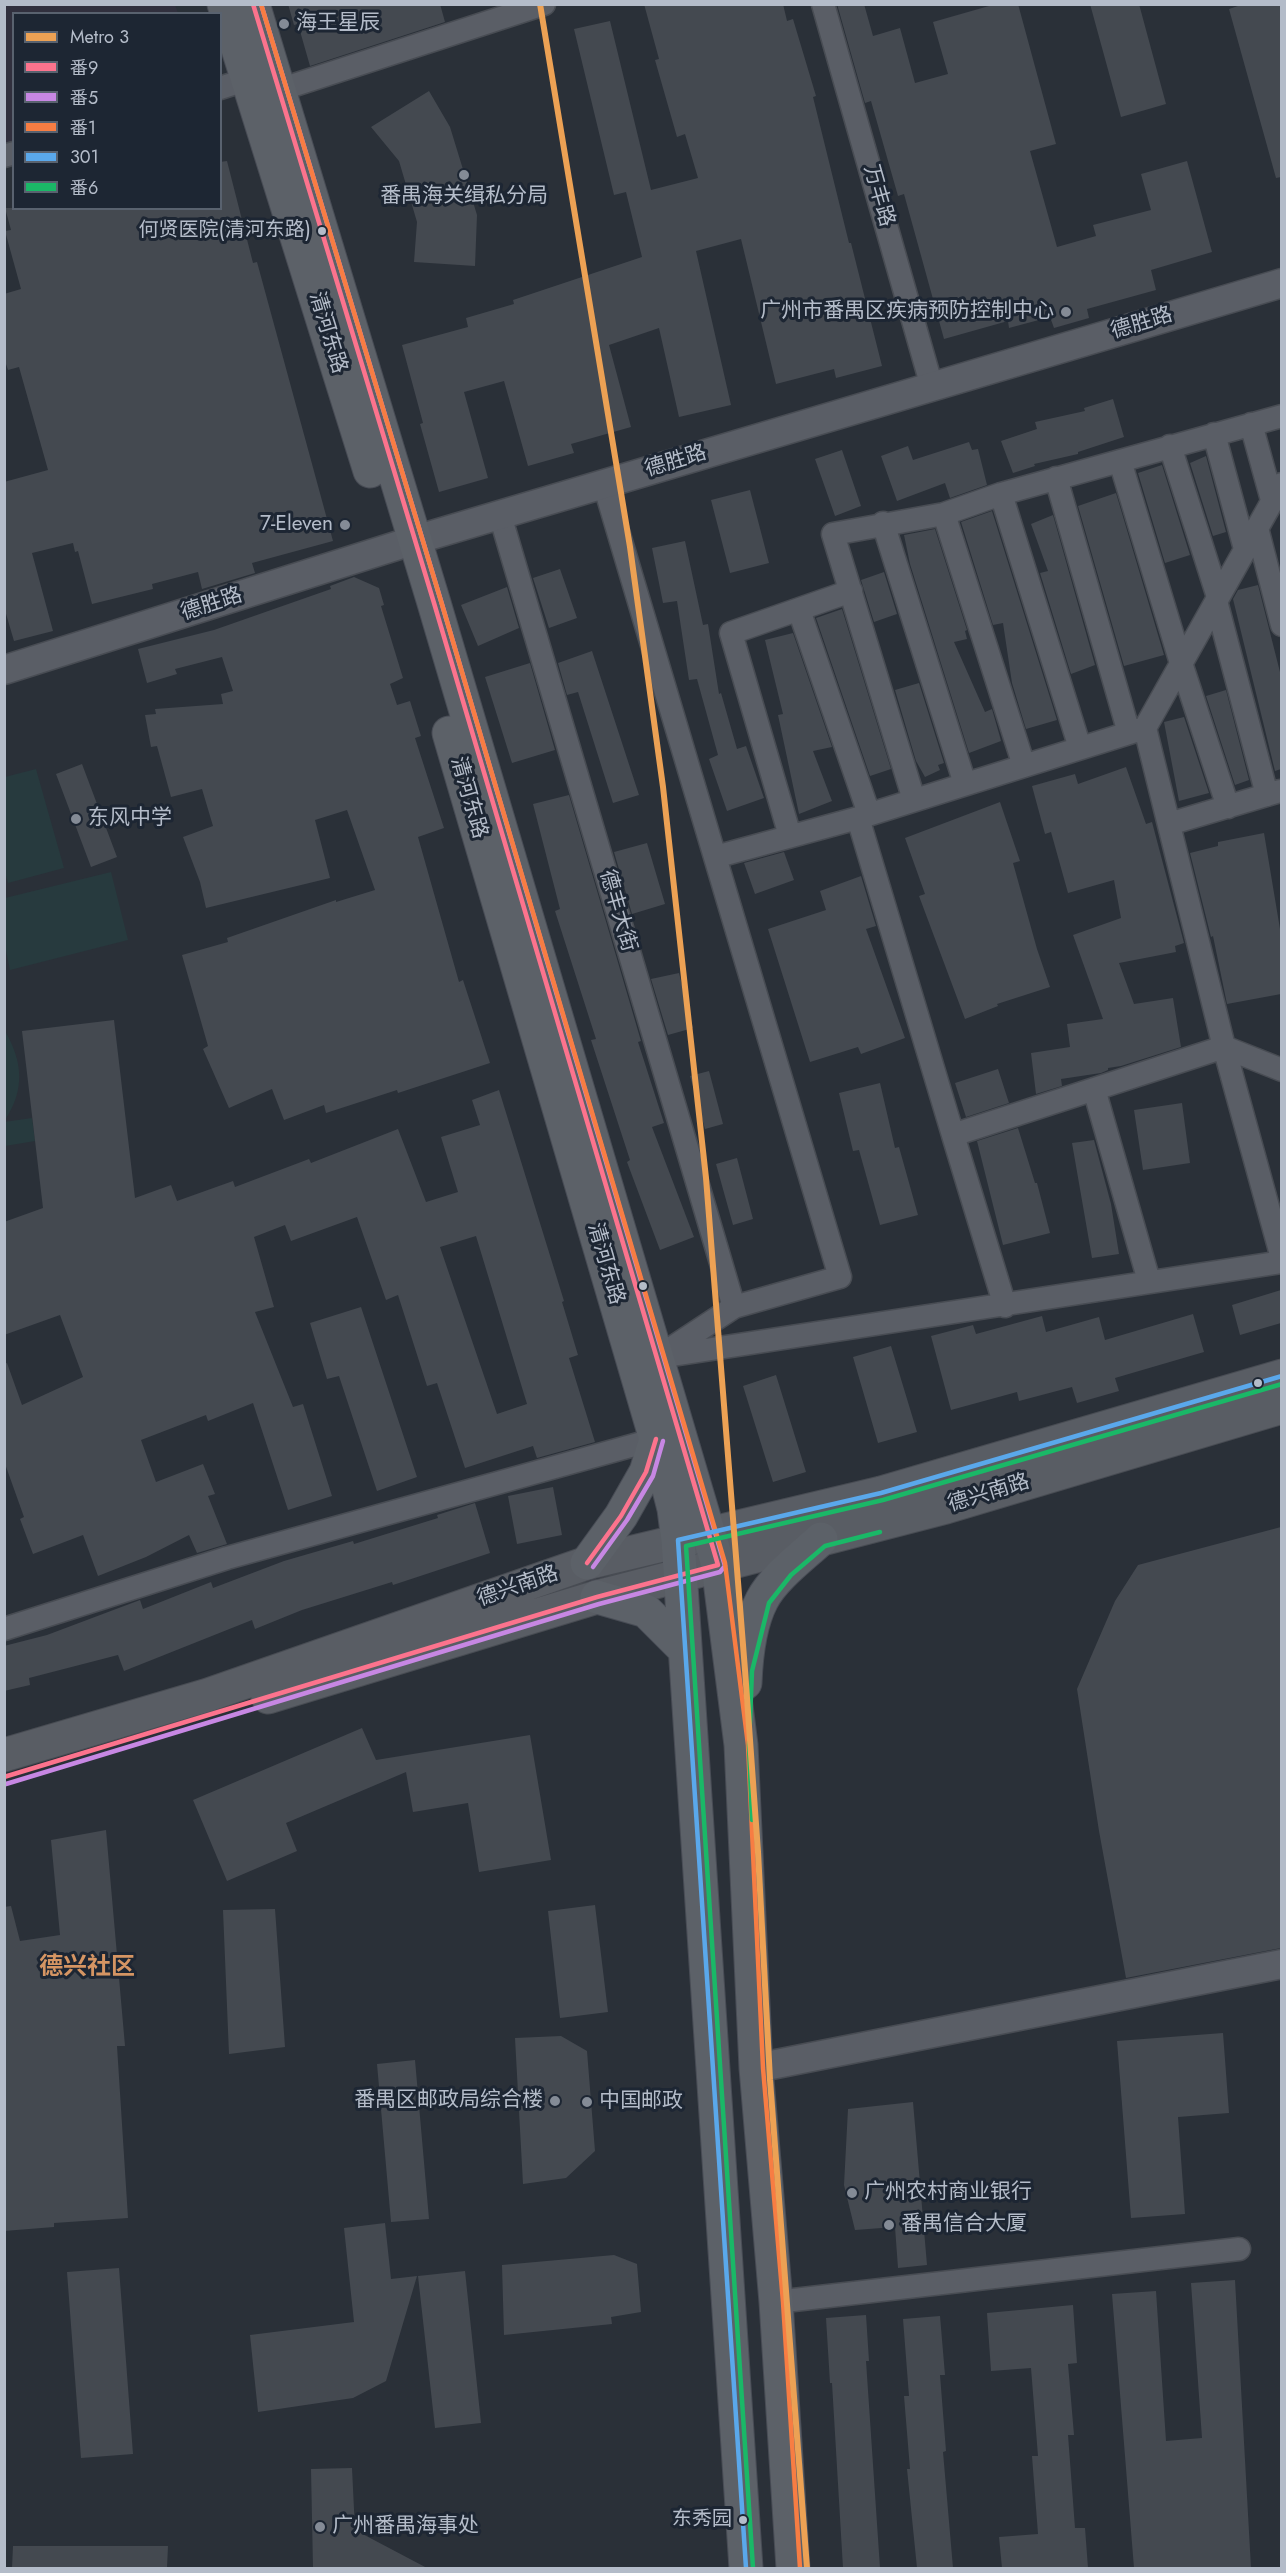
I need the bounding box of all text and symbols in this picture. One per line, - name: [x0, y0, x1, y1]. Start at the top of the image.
- place label: 海王星辰: [296, 11, 380, 37]
- legend: [12, 12, 222, 210]
- marker: 海王星辰: [277, 17, 291, 31]
- text: Metro 3: [70, 24, 129, 50]
- text: 番9: [70, 55, 98, 81]
- text: 番5: [70, 85, 98, 111]
- text: 番1: [70, 115, 96, 141]
- text: 301: [70, 144, 99, 170]
- street label: 万丰路: [857, 162, 899, 230]
- marker: 番禺海关缉私分局: [457, 168, 471, 182]
- text: 番6: [70, 175, 98, 201]
- place label: 番禺海关缉私分局: [380, 184, 548, 210]
- place label: 何贤医院(清河东路): [139, 219, 311, 243]
- marker: 何贤医院(清河东路): [316, 225, 328, 237]
- street label: 清河东路: [303, 289, 351, 377]
- place label: 广州市番禺区疾病预防控制中心: [760, 299, 1054, 325]
- street label: 德胜路: [1108, 303, 1176, 345]
- marker: 广州市番禺区疾病预防控制中心: [1059, 305, 1073, 319]
- street label: 德胜路: [642, 441, 710, 483]
- place label: 7-Eleven: [260, 512, 333, 538]
- marker: 7-Eleven: [338, 518, 352, 532]
- street label: 德胜路: [178, 583, 246, 627]
- street label: 清河东路: [444, 754, 492, 842]
- place label: 东风中学: [88, 806, 172, 832]
- marker: 东风中学: [69, 812, 83, 826]
- street label: 德丰大街: [593, 867, 641, 955]
- street label: 清河东路: [581, 1220, 629, 1308]
- unlabelled marker: [637, 1280, 649, 1292]
- unlabelled marker: [1252, 1377, 1264, 1389]
- street label: 德兴南路: [945, 1470, 1033, 1518]
- street label: 德兴南路: [474, 1561, 562, 1613]
- district label: 德兴社区: [39, 1954, 135, 1982]
- place label: 番禺区邮政局综合楼: [354, 2088, 543, 2114]
- place label: 中国邮政: [599, 2089, 683, 2115]
- marker: 番禺区邮政局综合楼: [548, 2094, 562, 2108]
- marker: 中国邮政: [580, 2095, 594, 2109]
- place label: 广州农村商业银行: [864, 2180, 1032, 2206]
- marker: 广州农村商业银行: [845, 2186, 859, 2200]
- place label: 番禺信合大厦: [901, 2212, 1027, 2238]
- marker: 番禺信合大厦: [882, 2218, 896, 2232]
- place label: 东秀园: [672, 2508, 732, 2532]
- place label: 广州番禺海事处: [332, 2514, 479, 2540]
- marker: 东秀园: [737, 2514, 749, 2526]
- marker: 广州番禺海事处: [313, 2520, 327, 2534]

